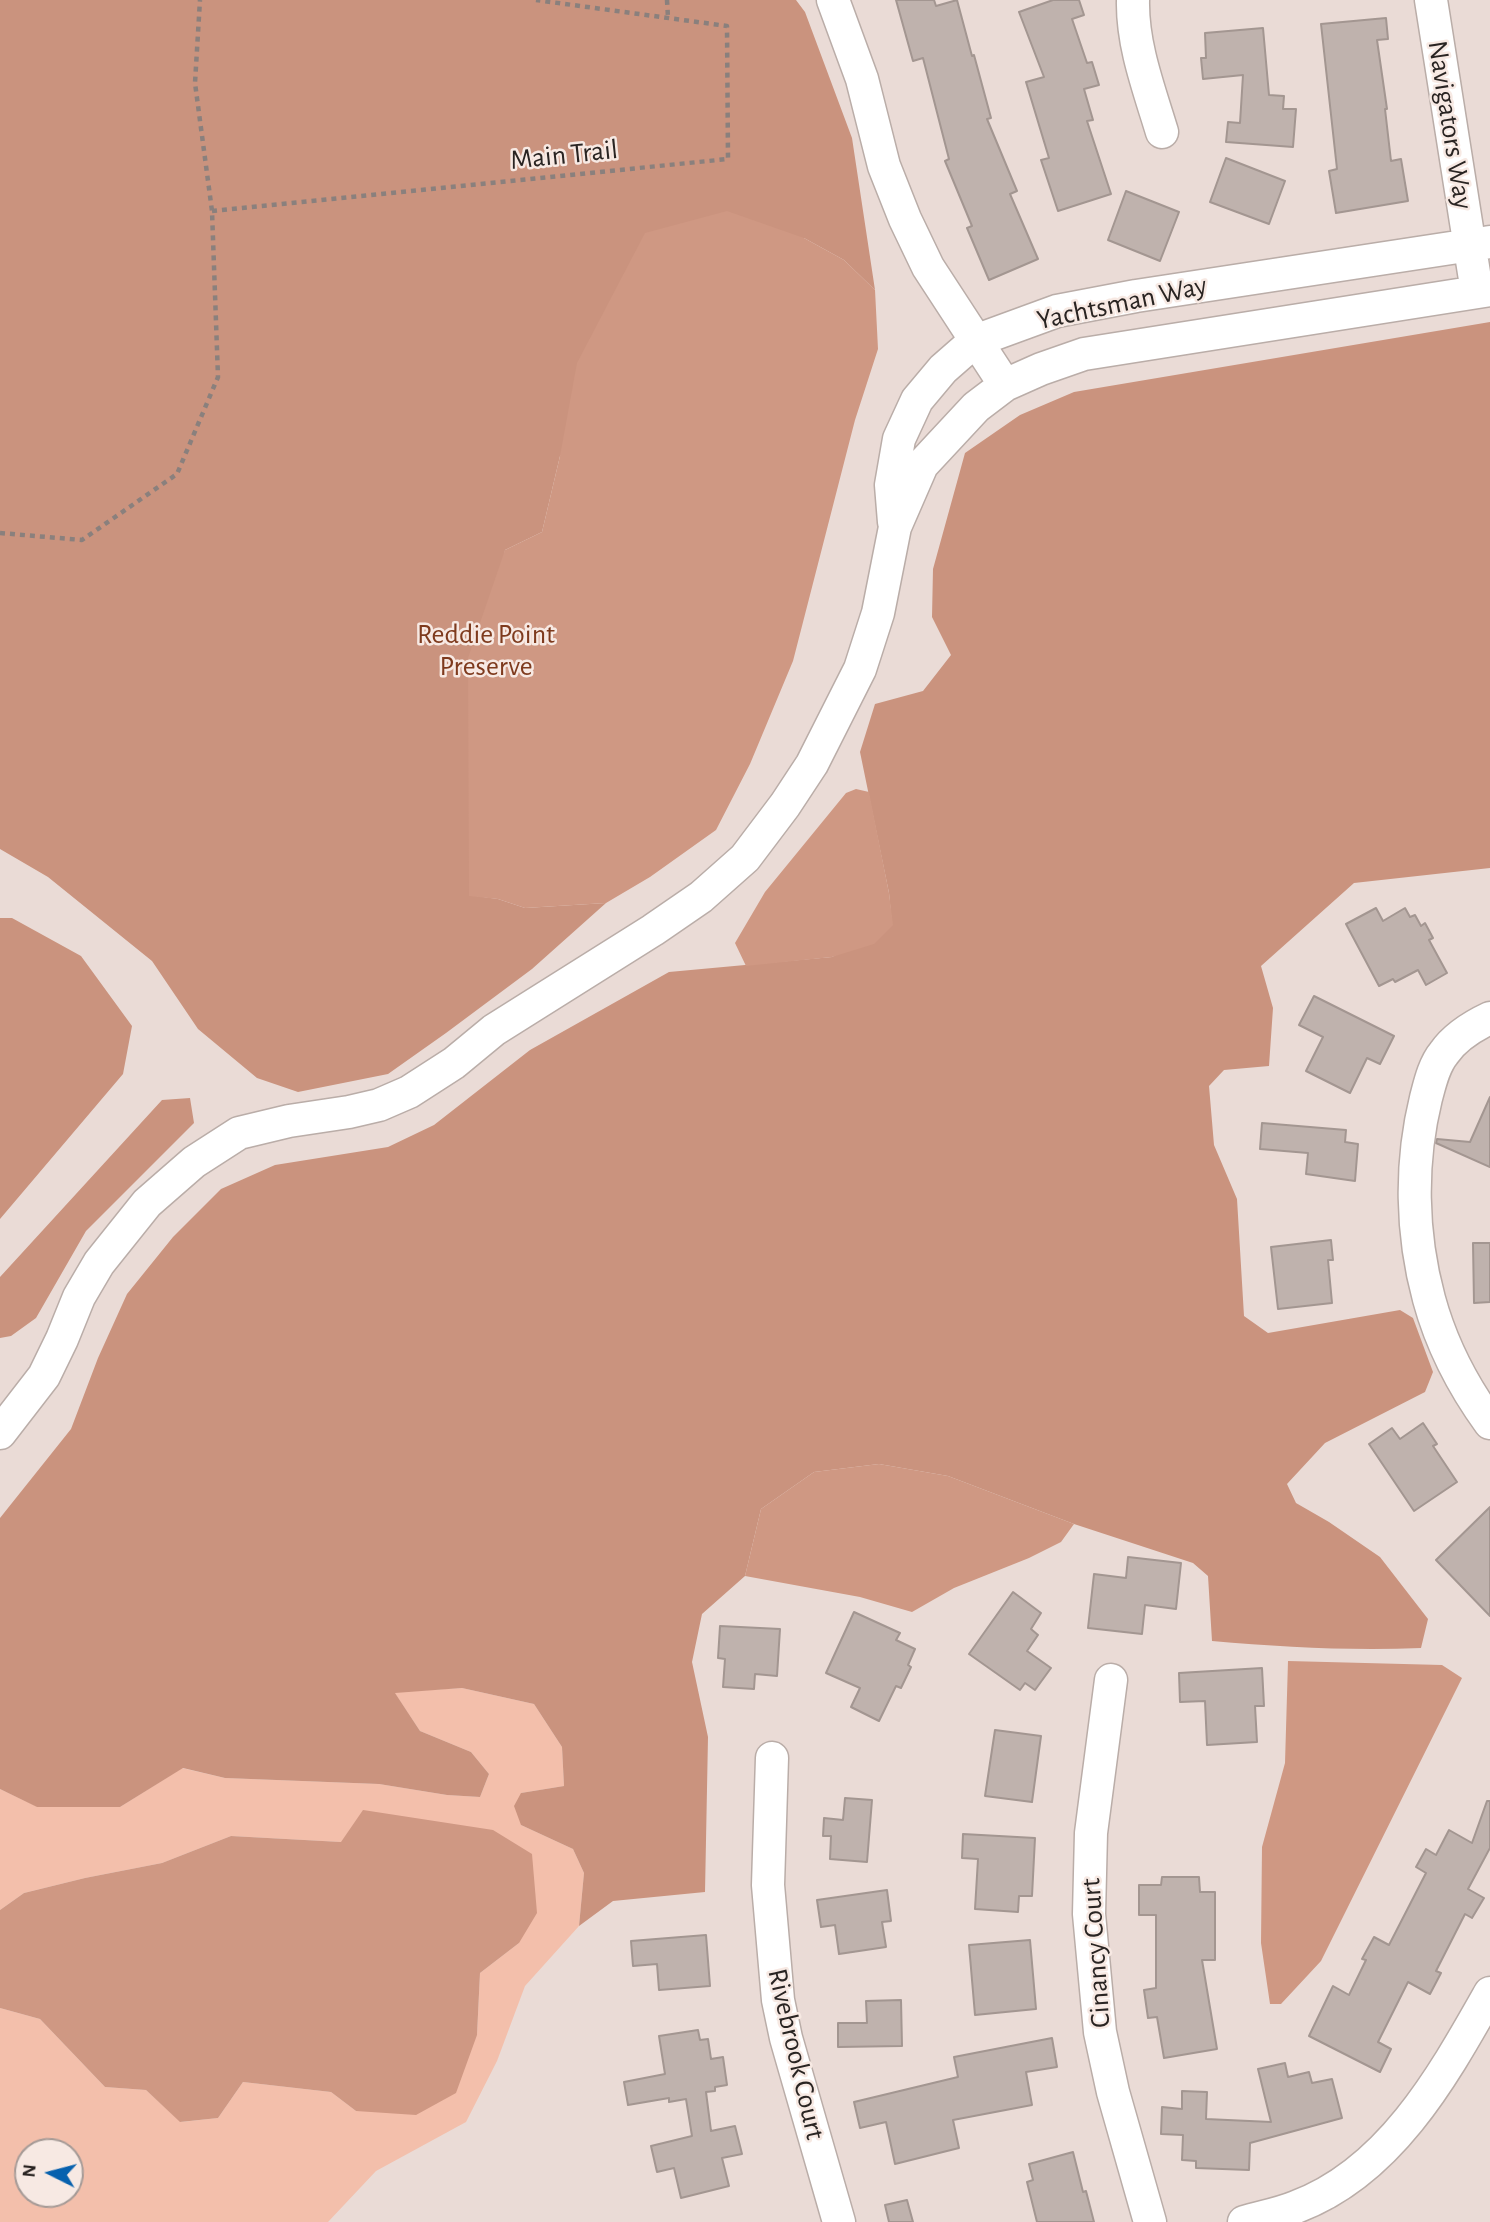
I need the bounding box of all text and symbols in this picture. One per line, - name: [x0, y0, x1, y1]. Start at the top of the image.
- street label: Navigators Way: [1420, 38, 1480, 212]
- street label: Main Trail: [509, 133, 619, 177]
- street label: Yachtsman Way: [1034, 269, 1210, 337]
- park label: Reddie Point Preserve: [417, 618, 555, 684]
- street label: Cinancy Court: [1074, 1877, 1118, 2029]
- street label: Rivebrook Court: [760, 1965, 832, 2143]
- north arrow: [14, 2138, 84, 2208]
- text: N: [19, 2163, 40, 2179]

